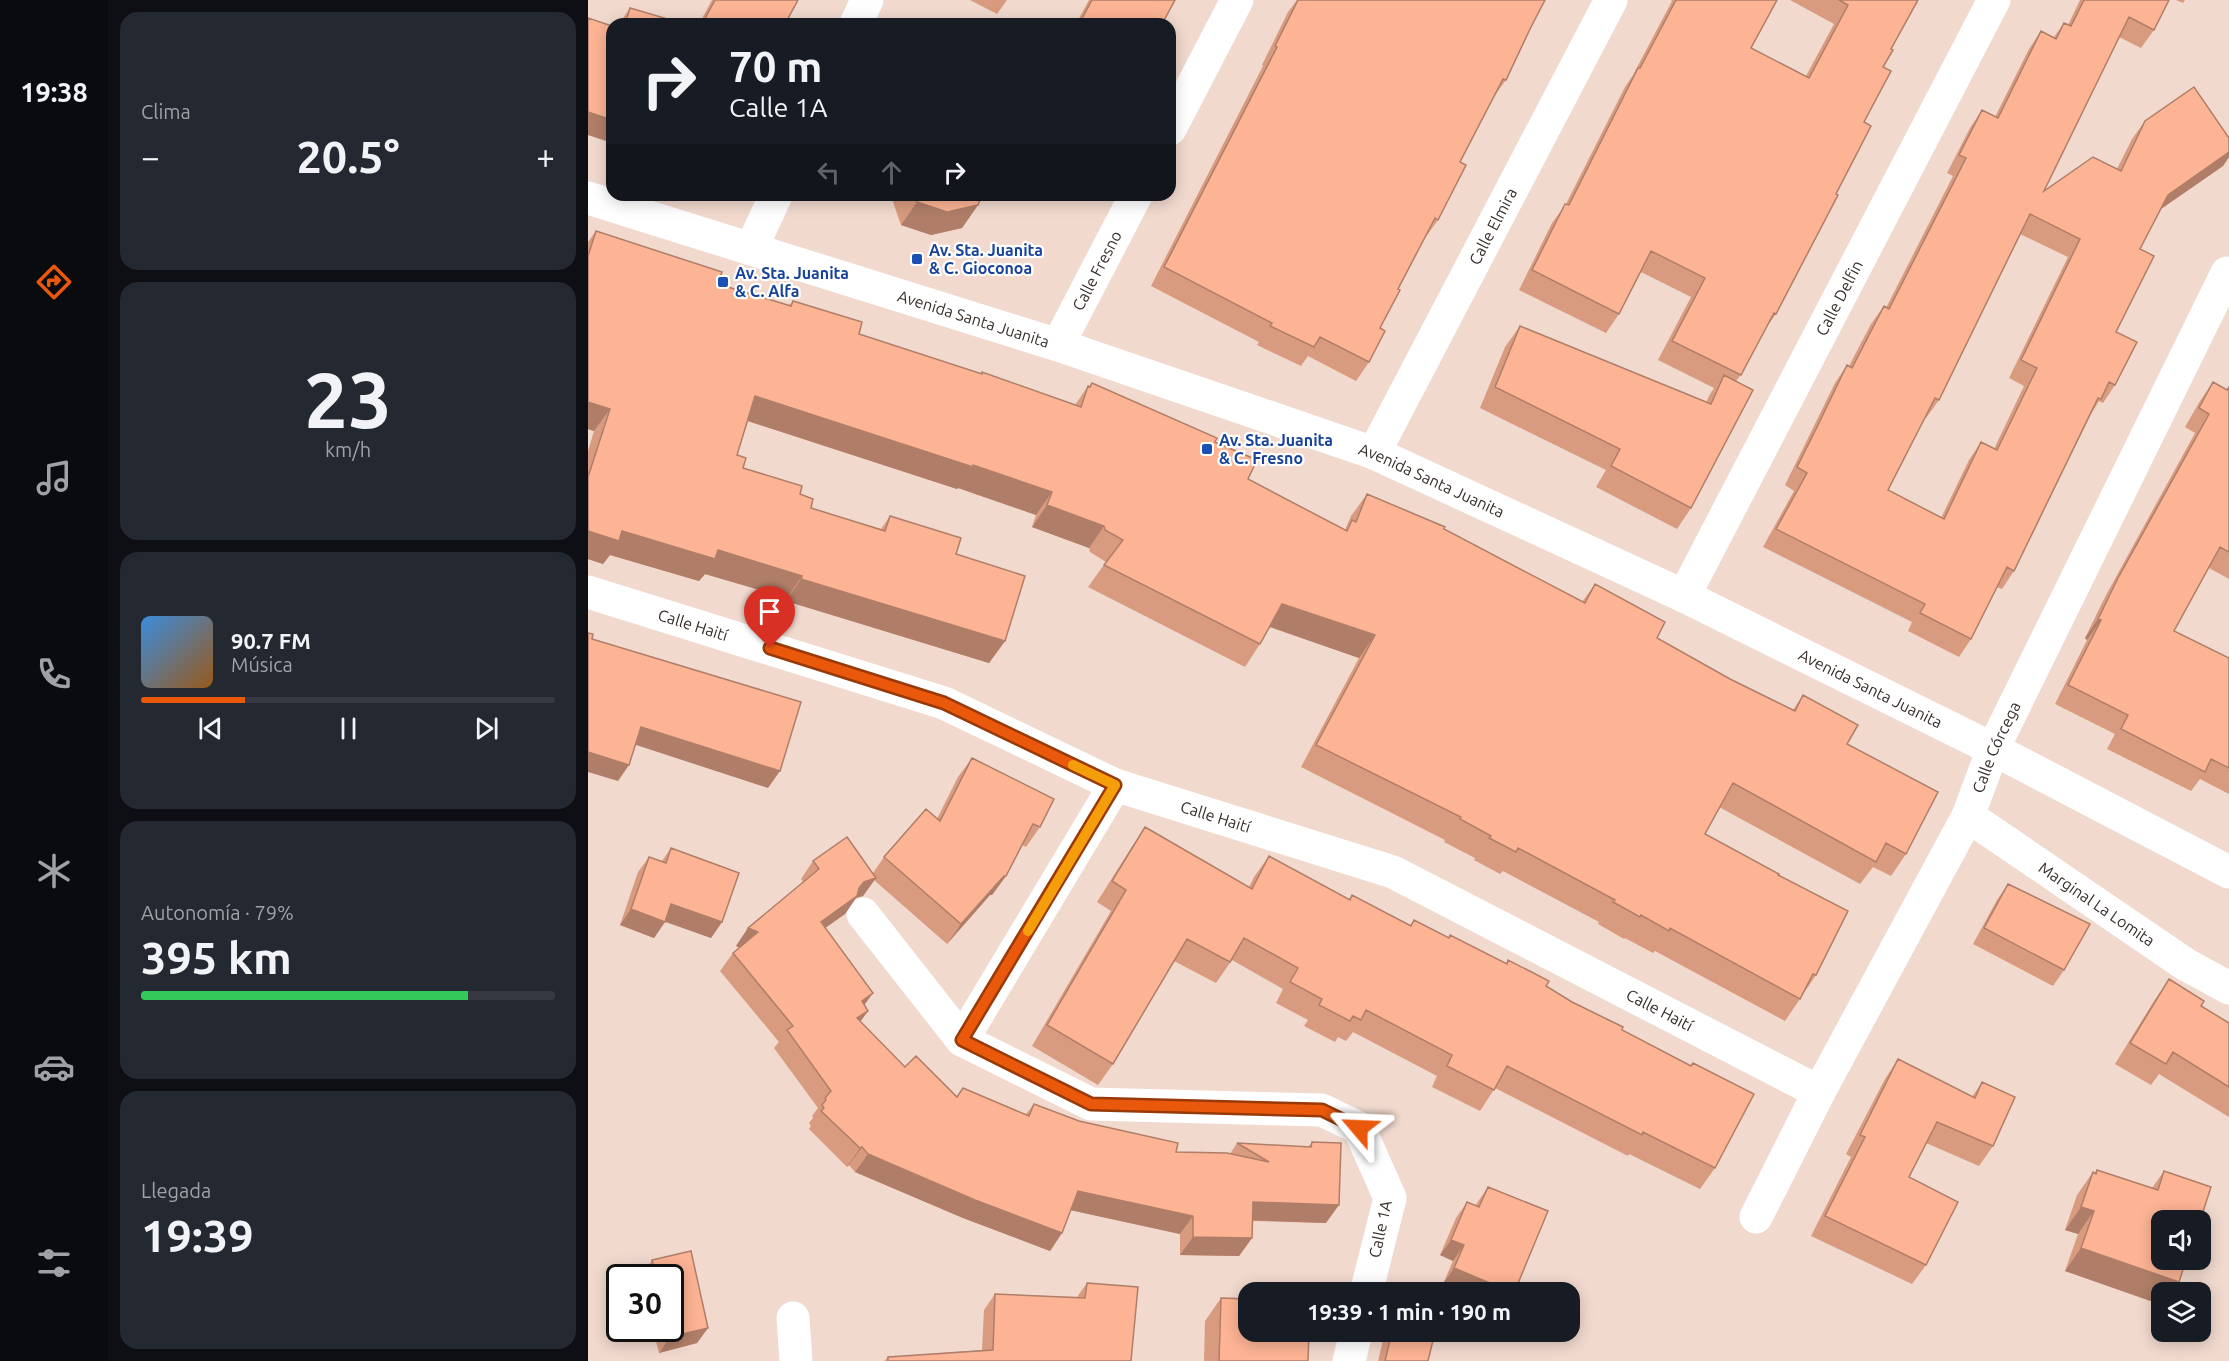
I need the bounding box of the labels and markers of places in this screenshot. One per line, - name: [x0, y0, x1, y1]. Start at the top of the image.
- place label: Av. Sta. Juanita & C. Gioconoa: [929, 241, 1043, 277]
- marker: Av. Sta. Juanita & C. Gioconoa: [910, 252, 924, 266]
- place label: Av. Sta. Juanita & C. Alfa: [735, 264, 849, 300]
- marker: Av. Sta. Juanita & C. Alfa: [716, 275, 730, 289]
- place label: Av. Sta. Juanita & C. Fresno: [1219, 431, 1333, 467]
- marker: Av. Sta. Juanita & C. Fresno: [1200, 442, 1214, 456]
- pin: [744, 586, 795, 648]

